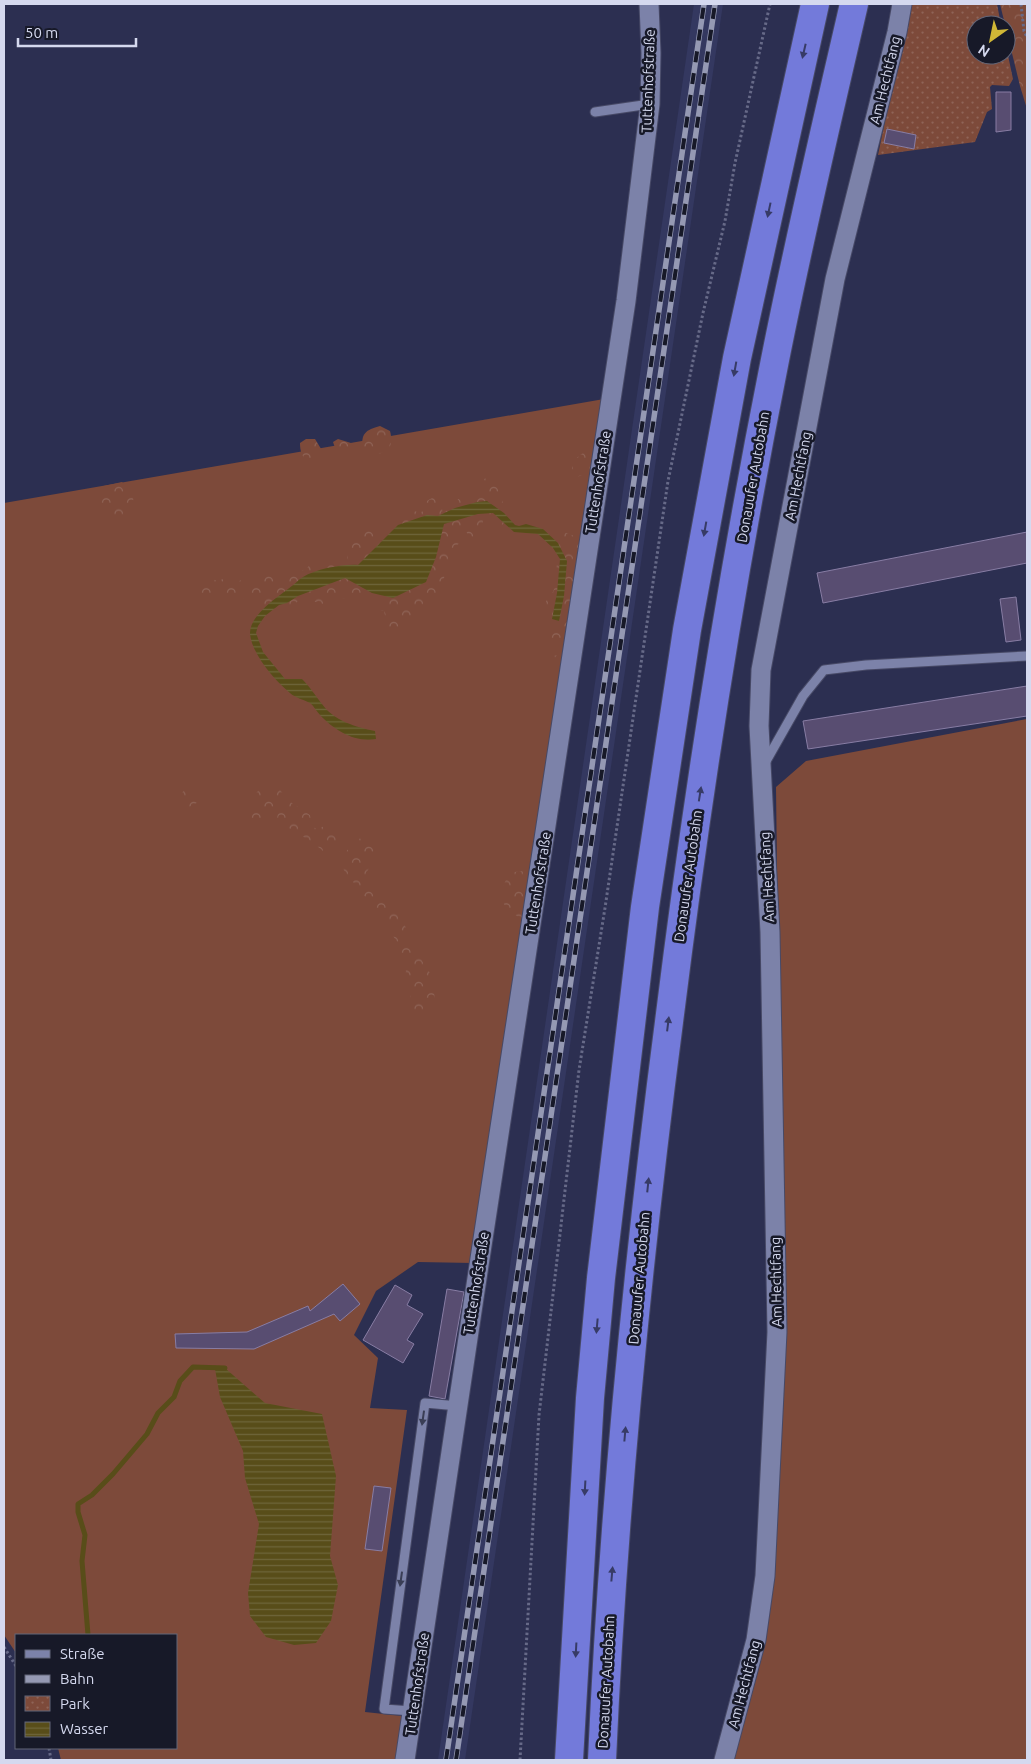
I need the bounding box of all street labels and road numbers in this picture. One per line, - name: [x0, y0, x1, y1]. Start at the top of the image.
- street label: Tuttenhofstraße: [638, 29, 658, 133]
- street label: Am Hechtfang: [866, 34, 904, 126]
- street label: Donauufer Autobahn: [734, 410, 772, 544]
- street label: Tuttenhofstraße: [582, 429, 614, 535]
- street label: Am Hechtfang: [782, 430, 814, 522]
- street label: Donauufer Autobahn: [671, 809, 705, 943]
- street label: Tuttenhofstraße: [522, 830, 554, 936]
- street label: Am Hechtfang: [757, 831, 777, 923]
- street label: Donauufer Autobahn: [625, 1211, 653, 1345]
- street label: Tuttenhofstraße: [460, 1230, 492, 1336]
- street label: Am Hechtfang: [767, 1237, 785, 1327]
- street label: Donauufer Autobahn: [595, 1615, 617, 1749]
- street label: Tuttenhofstraße: [402, 1631, 432, 1737]
- street label: Am Hechtfang: [725, 1638, 763, 1730]

